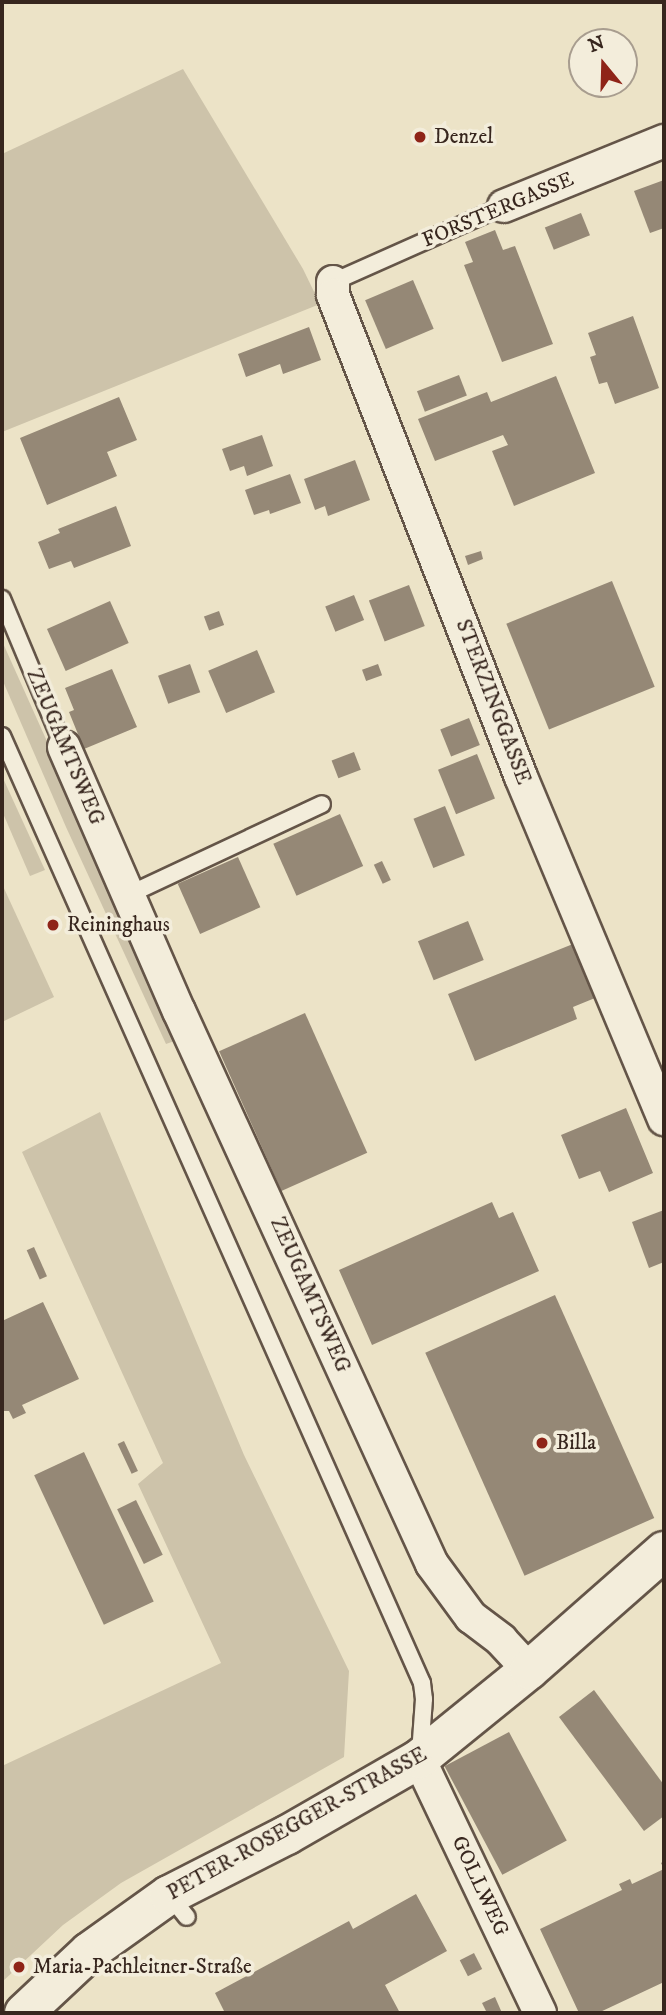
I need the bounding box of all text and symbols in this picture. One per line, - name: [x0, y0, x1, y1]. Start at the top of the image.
- north arrow: [568, 28, 638, 98]
- text: N: [586, 31, 608, 58]
- place label: Denzel: [434, 124, 493, 150]
- marker: Denzel: [412, 129, 428, 145]
- street label: FORSTERGASSE: [418, 167, 578, 253]
- street label: STERZINGGASSE: [450, 616, 536, 788]
- street label: ZEUGAMTSWEG: [21, 665, 109, 829]
- place label: Reininghaus: [67, 912, 170, 938]
- marker: Reininghaus: [45, 917, 61, 933]
- street label: ZEUGAMTSWEG: [264, 1213, 356, 1377]
- place label: Billa: [556, 1430, 596, 1456]
- marker: Billa: [534, 1435, 550, 1451]
- street label: PETER-ROSEGGER-STRASSE: [163, 1742, 431, 1906]
- street label: GOLLWEG: [446, 1832, 514, 1940]
- place label: Maria-Pachleitner-Straße: [33, 1954, 252, 1980]
- marker: Maria-Pachleitner-Straße: [11, 1959, 27, 1975]

